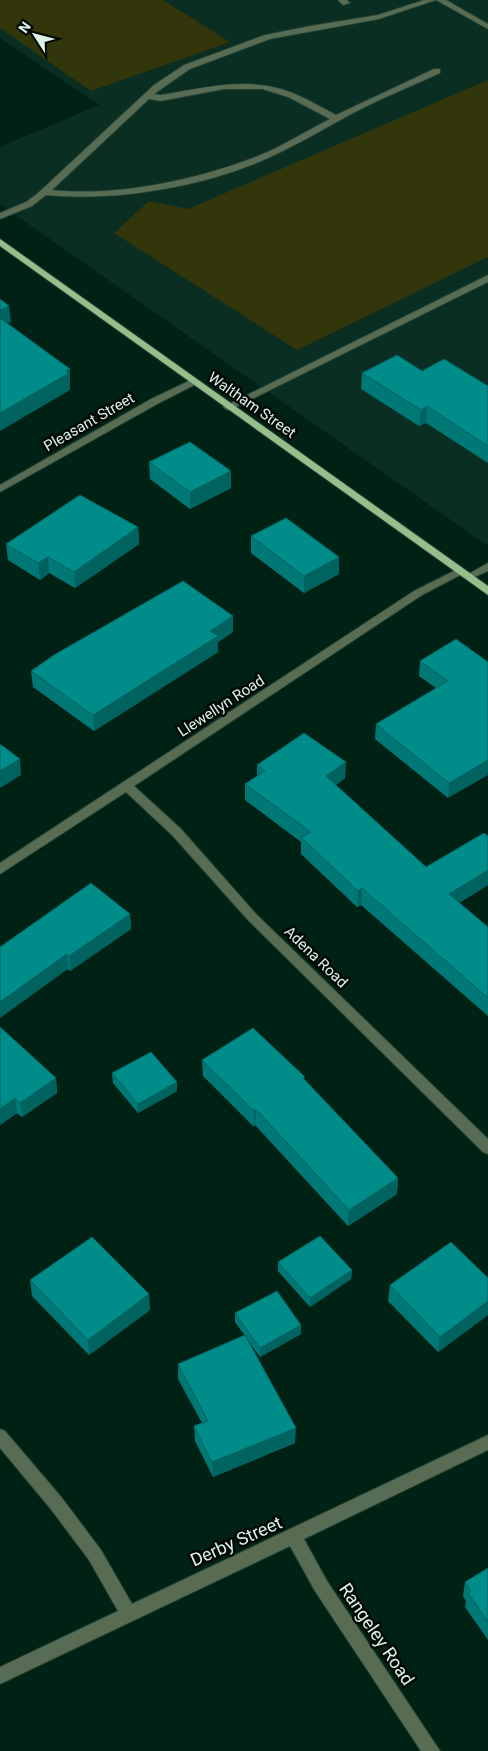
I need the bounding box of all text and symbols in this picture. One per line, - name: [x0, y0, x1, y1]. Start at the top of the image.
- north arrow: [10, 10, 60, 60]
- text: N: [15, 19, 34, 36]
- street label: Waltham Street: [205, 368, 299, 442]
- street label: Pleasant Street: [41, 389, 138, 455]
- street label: Llewellyn Road: [174, 671, 268, 741]
- street label: Adena Road: [281, 922, 351, 992]
- street label: Derby Street: [187, 1511, 285, 1571]
- street label: Rangeley Road: [335, 1579, 419, 1689]

